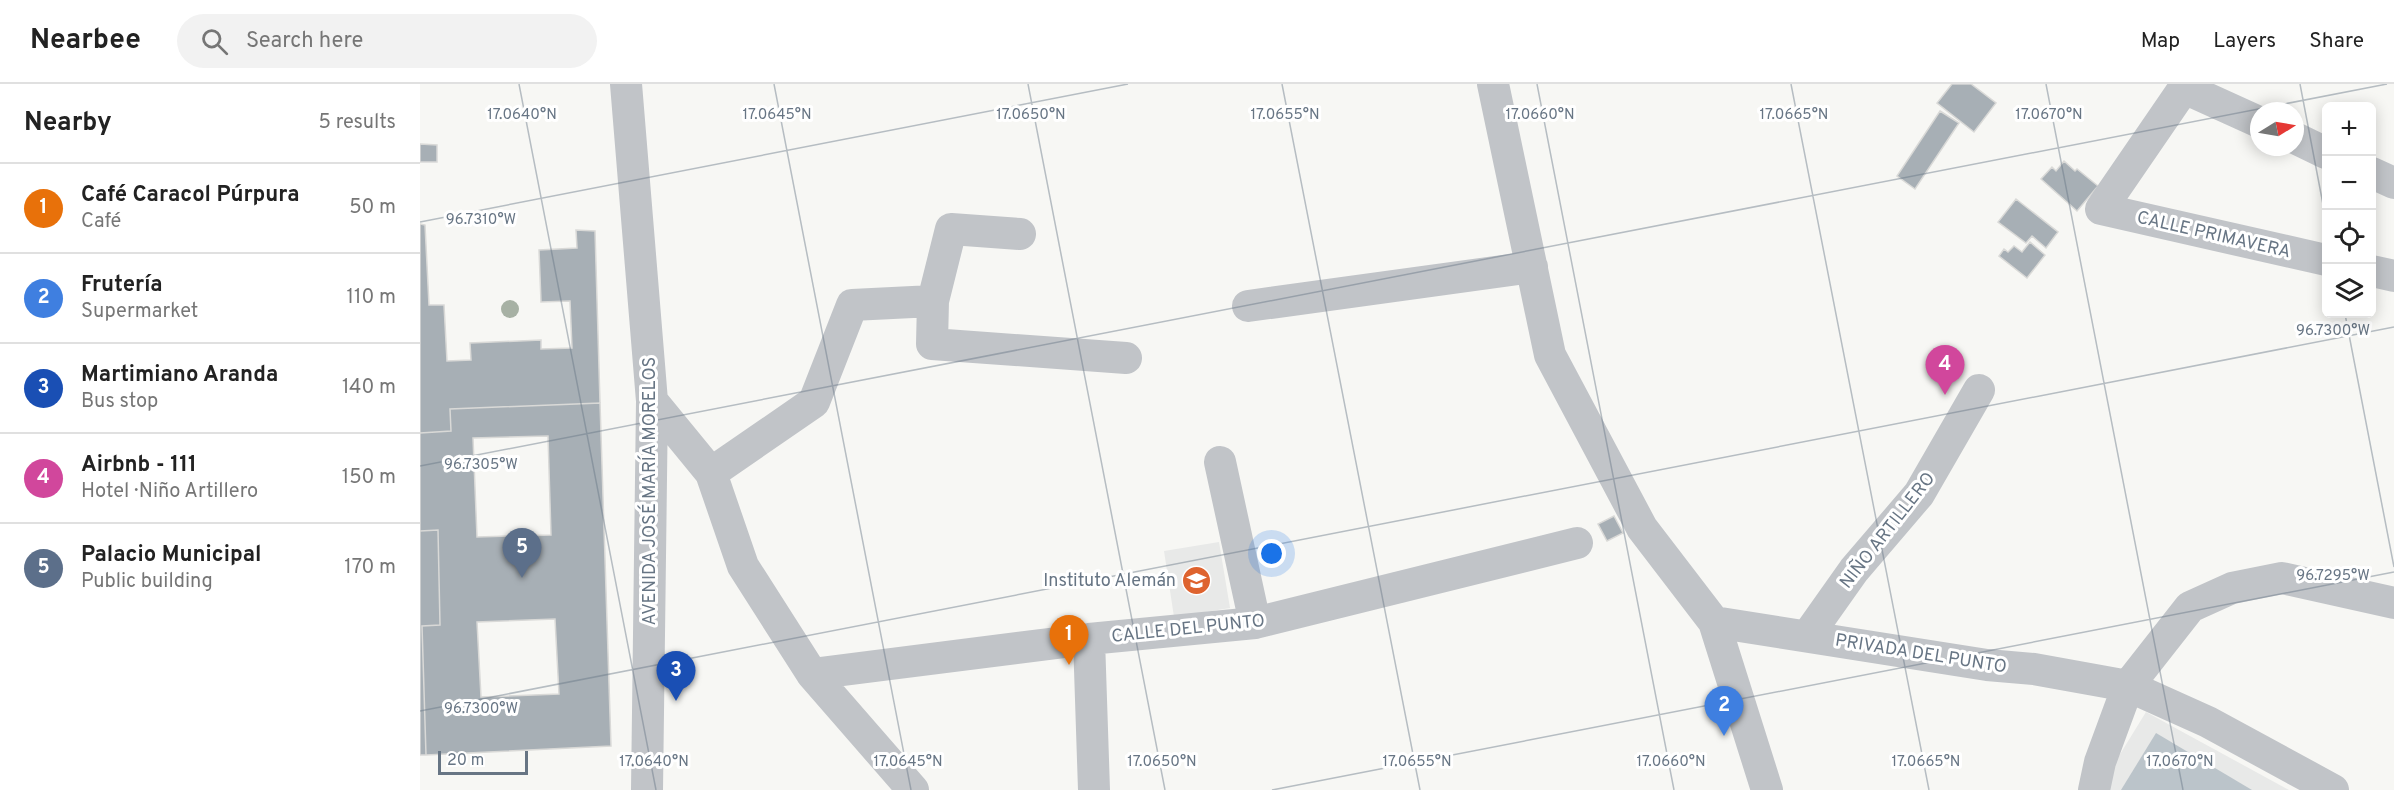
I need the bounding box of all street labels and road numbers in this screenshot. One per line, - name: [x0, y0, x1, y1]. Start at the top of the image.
- street label: CALLE PRIMAVERA: [2135, 207, 2293, 264]
- street label: AVENIDA JOSÉ MARÍA MORELOS: [637, 357, 662, 625]
- street label: NIÑO ARTILLERO: [1834, 467, 1941, 594]
- street label: CALLE DEL PUNTO: [1110, 610, 1266, 649]
- street label: PRIVADA DEL PUNTO: [1833, 630, 2008, 679]

